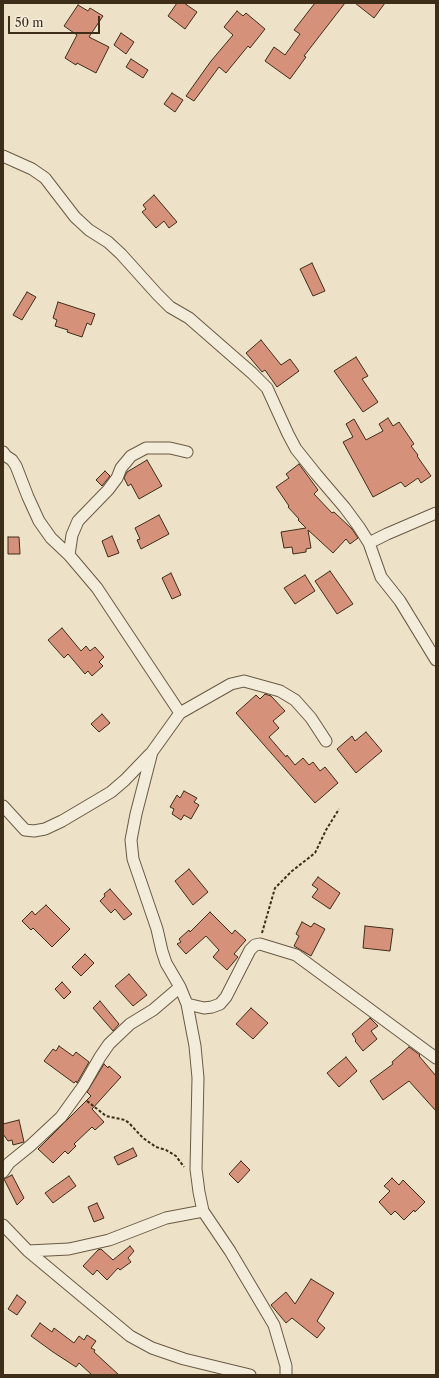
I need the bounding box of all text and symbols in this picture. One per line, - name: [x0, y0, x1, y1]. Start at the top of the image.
- scale bar: [10, 8, 102, 34]
- text: 50 m: [15, 15, 44, 30]

